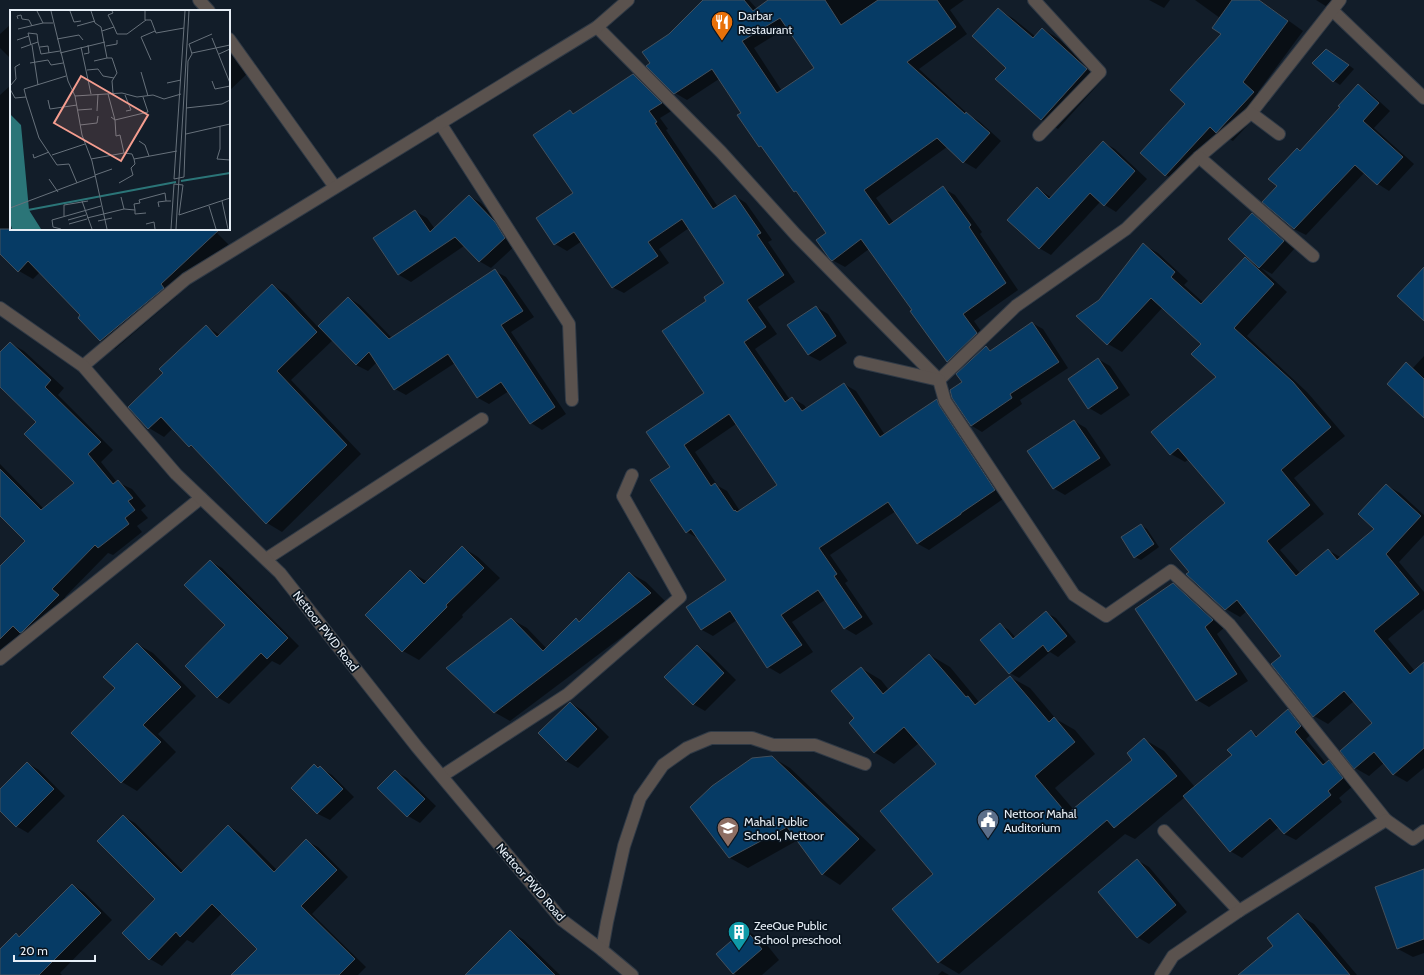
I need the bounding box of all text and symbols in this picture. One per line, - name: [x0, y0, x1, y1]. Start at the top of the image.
- place label: Darbar Restaurant: [738, 8, 792, 37]
- restaurant icon: Darbar Restaurant: [709, 9, 735, 42]
- inset map: [10, 10, 230, 230]
- street label: Nettoor PWD Road: [290, 588, 362, 674]
- place label: Nettoor Mahal Auditorium: [1004, 806, 1077, 835]
- public building icon: Nettoor Mahal Auditorium: [975, 807, 1001, 840]
- place label: Mahal Public School, Nettoor: [744, 814, 824, 843]
- school or university icon: Mahal Public School, Nettoor: [715, 815, 741, 848]
- street label: Nettoor PWD Road: [493, 840, 569, 924]
- place label: ZeeQue Public School preschool: [754, 918, 841, 947]
- building icon: ZeeQue Public School preschool: [726, 919, 752, 952]
- scale bar: [14, 937, 95, 963]
- text: 20 m: [20, 943, 48, 958]

